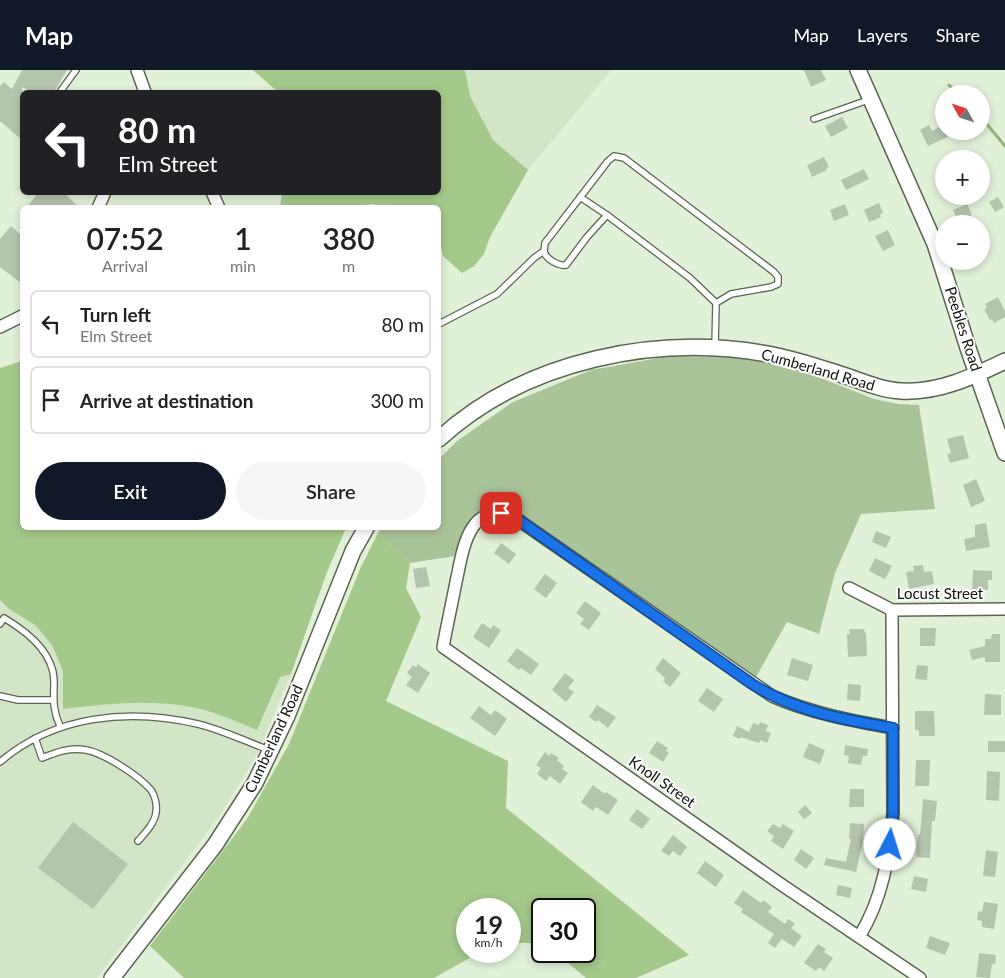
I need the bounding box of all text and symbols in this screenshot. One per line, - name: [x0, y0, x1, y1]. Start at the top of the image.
- text: Map: [25, 21, 73, 50]
- text: Map: [793, 24, 829, 46]
- text: Layers: [857, 24, 908, 46]
- text: Share: [936, 24, 980, 46]
- north arrow: [935, 85, 990, 140]
- map controls: [935, 85, 990, 270]
- text: 80 m: [118, 108, 196, 150]
- icon: left: [35, 110, 100, 175]
- text: Elm Street: [118, 150, 217, 177]
- button: +: [935, 150, 990, 205]
- button: −: [935, 215, 990, 270]
- text: 07:52: [86, 220, 164, 256]
- text: 1: [234, 220, 252, 256]
- text: 380: [322, 220, 375, 256]
- text: Arrival: [102, 256, 148, 275]
- text: min: [230, 256, 256, 275]
- text: m: [342, 256, 355, 275]
- street label: Peebles Road: [942, 284, 986, 373]
- text: Turn left: [80, 303, 151, 326]
- icon: left: [37, 310, 65, 338]
- text: 80 m: [381, 313, 424, 336]
- text: Elm Street: [80, 326, 152, 345]
- street label: Cumberland Road: [759, 344, 877, 394]
- icon: arrive: [37, 386, 65, 414]
- text: Arrive at destination: [80, 389, 253, 412]
- text: 300 m: [370, 389, 424, 412]
- button: Exit: [35, 462, 226, 520]
- button: Share: [236, 462, 426, 520]
- pin: [480, 492, 522, 534]
- icon: arrive: [487, 499, 515, 527]
- street label: Locust Street: [897, 584, 984, 602]
- street label: Cumberland Road: [240, 682, 306, 796]
- street label: Knoll Street: [626, 752, 700, 811]
- position arrow: [863, 818, 915, 870]
- speed limit sign: 30: [531, 898, 596, 963]
- text: 19: [474, 909, 503, 939]
- text: km/h: [474, 935, 503, 950]

